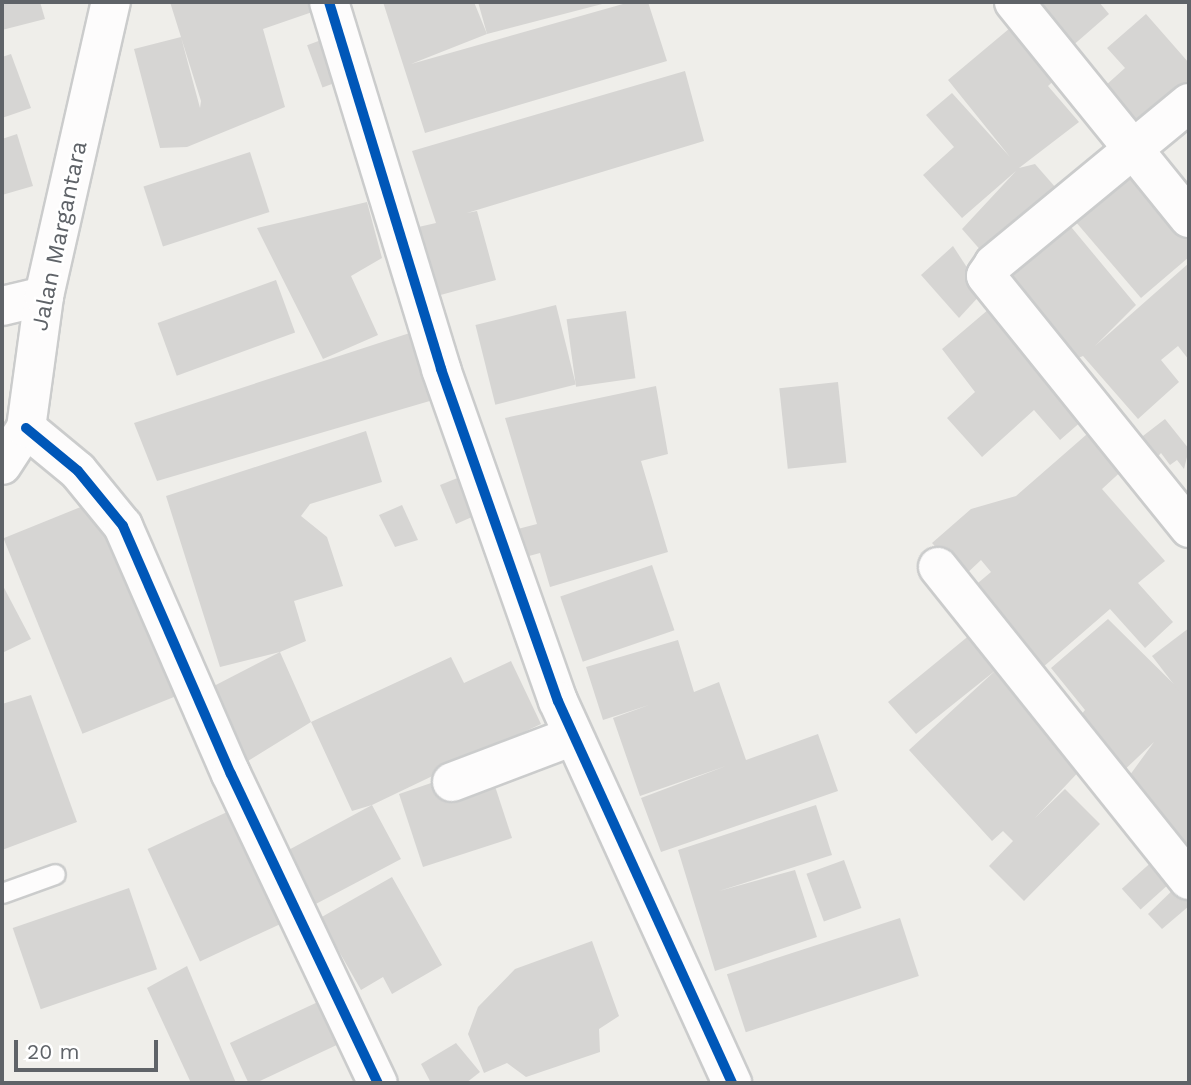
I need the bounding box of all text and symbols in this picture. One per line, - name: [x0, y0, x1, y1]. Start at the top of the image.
- street label: Jalan Margantara: [26, 139, 94, 333]
- scale bar: [18, 1026, 161, 1070]
- text: 20 m: [27, 1039, 79, 1064]

